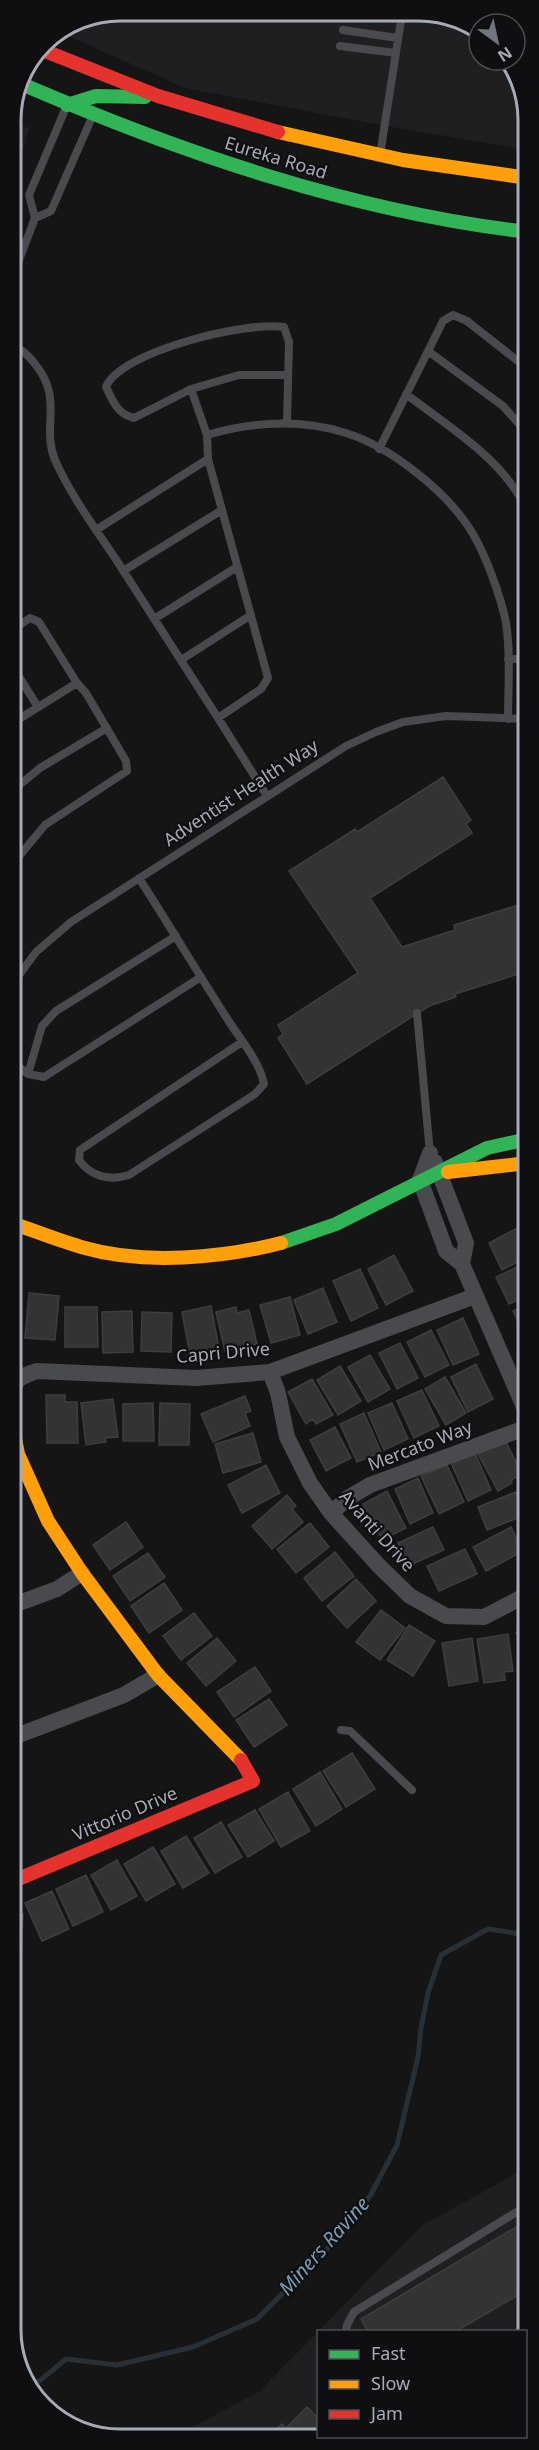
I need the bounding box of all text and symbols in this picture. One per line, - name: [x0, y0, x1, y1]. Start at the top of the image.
- north arrow: [467, 12, 527, 72]
- text: N: [494, 42, 517, 67]
- street label: Eureka Road: [222, 130, 330, 184]
- street label: Adventist Health Way: [158, 733, 323, 851]
- street label: Capri Drive: [175, 1336, 271, 1368]
- street label: Mercato Way: [364, 1414, 476, 1476]
- street label: Avanti Drive: [335, 1484, 421, 1576]
- street label: Vittorio Drive: [69, 1780, 181, 1846]
- water label: Miners Ravine: [272, 2190, 375, 2301]
- legend: [317, 2330, 527, 2438]
- text: Fast: [371, 2341, 406, 2365]
- text: Slow: [371, 2371, 410, 2395]
- text: Jam: [369, 2401, 403, 2425]

